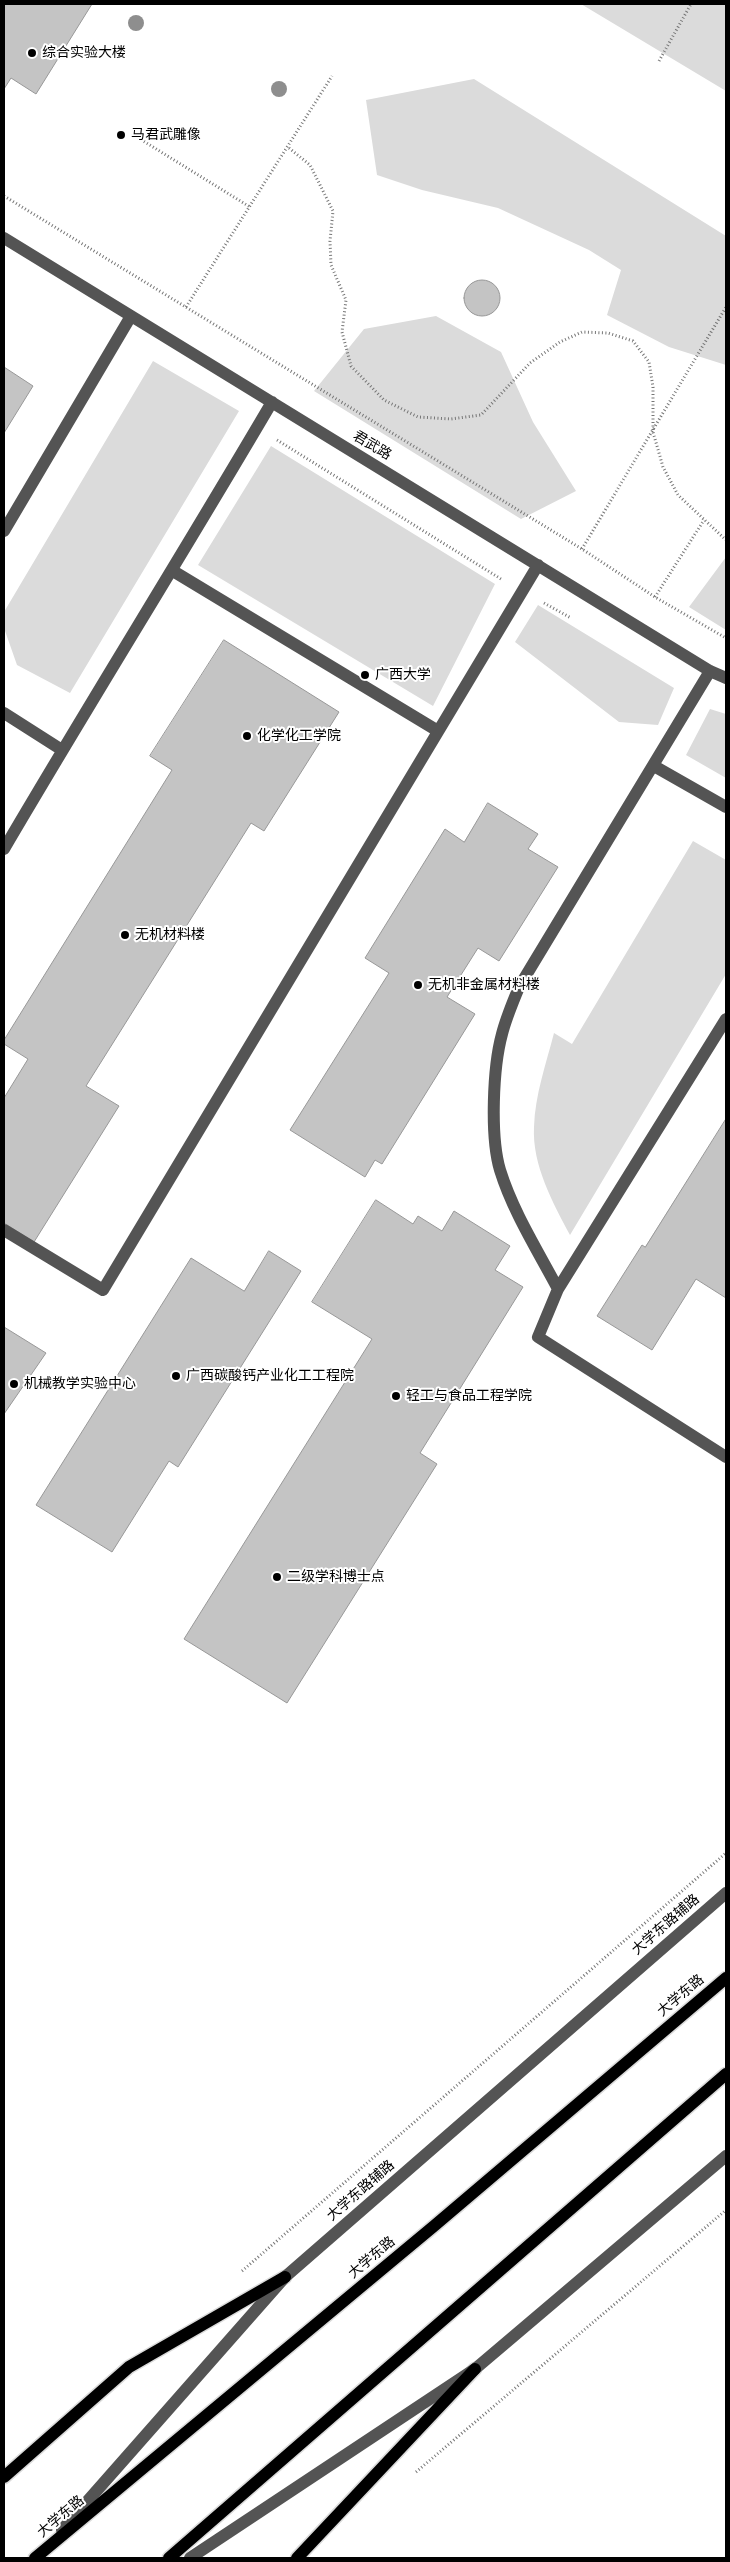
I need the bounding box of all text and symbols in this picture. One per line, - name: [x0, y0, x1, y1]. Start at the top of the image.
- place label: 综合实验大楼: [42, 45, 126, 61]
- marker: 综合实验大楼: [26, 47, 38, 59]
- place label: 马君武雕像: [131, 127, 201, 143]
- marker: 马君武雕像: [115, 129, 127, 141]
- street label: 君武路: [350, 428, 394, 464]
- place label: 广西大学: [375, 667, 431, 683]
- marker: 广西大学: [359, 669, 371, 681]
- place label: 化学化工学院: [257, 728, 341, 744]
- marker: 化学化工学院: [241, 730, 253, 742]
- place label: 无机材料楼: [135, 927, 205, 943]
- marker: 无机材料楼: [119, 929, 131, 941]
- place label: 无机非金属材料楼: [428, 977, 540, 993]
- marker: 无机非金属材料楼: [412, 979, 424, 991]
- place label: 广西碳酸钙产业化工工程院: [186, 1368, 354, 1384]
- marker: 广西碳酸钙产业化工工程院: [170, 1370, 182, 1382]
- place label: 机械教学实验中心: [24, 1376, 136, 1392]
- marker: 机械教学实验中心: [8, 1378, 20, 1390]
- place label: 轻工与食品工程学院: [406, 1388, 532, 1404]
- marker: 轻工与食品工程学院: [390, 1390, 402, 1402]
- place label: 二级学科博士点: [287, 1569, 385, 1585]
- marker: 二级学科博士点: [271, 1571, 283, 1583]
- street label: 大学东路辅路: [629, 1891, 703, 1959]
- street label: 大学东路: [654, 1972, 708, 2020]
- street label: 大学东路辅路: [324, 2157, 398, 2225]
- street label: 大学东路: [345, 2234, 399, 2282]
- street label: 大学东路: [34, 2493, 88, 2541]

